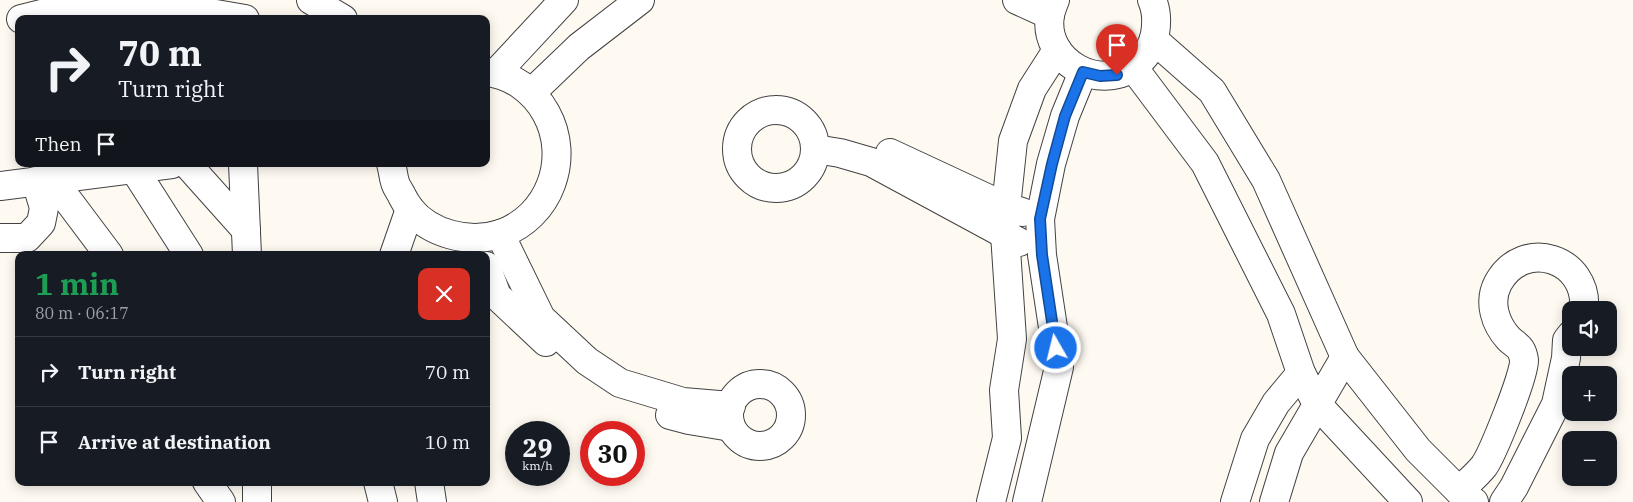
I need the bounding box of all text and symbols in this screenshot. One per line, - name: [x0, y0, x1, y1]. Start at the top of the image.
- pin: [1096, 24, 1138, 75]
- text: 70 m: [118, 30, 202, 76]
- icon: arrive: [1103, 31, 1131, 59]
- icon: right: [35, 35, 100, 100]
- text: Turn right: [118, 74, 225, 103]
- icon: arrive: [92, 130, 120, 158]
- text: Then: [35, 132, 82, 156]
- text: 1 min: [35, 264, 119, 303]
- button: close: [418, 268, 470, 320]
- map controls: [1562, 301, 1617, 486]
- button: sound: [1562, 301, 1617, 356]
- text: 80 m · 06:17: [35, 303, 129, 323]
- position arrow: [1029, 321, 1081, 373]
- icon: right: [35, 358, 63, 386]
- text: Turn right: [78, 360, 176, 384]
- text: 70 m: [425, 360, 470, 384]
- button: +: [1562, 366, 1617, 421]
- speed limit sign: 30: [580, 421, 645, 486]
- icon: arrive: [35, 428, 63, 456]
- text: Arrive at destination: [78, 430, 271, 454]
- text: 10 m: [425, 430, 470, 454]
- text: 29: [522, 431, 553, 464]
- button: −: [1562, 431, 1617, 486]
- text: km/h: [522, 458, 553, 473]

